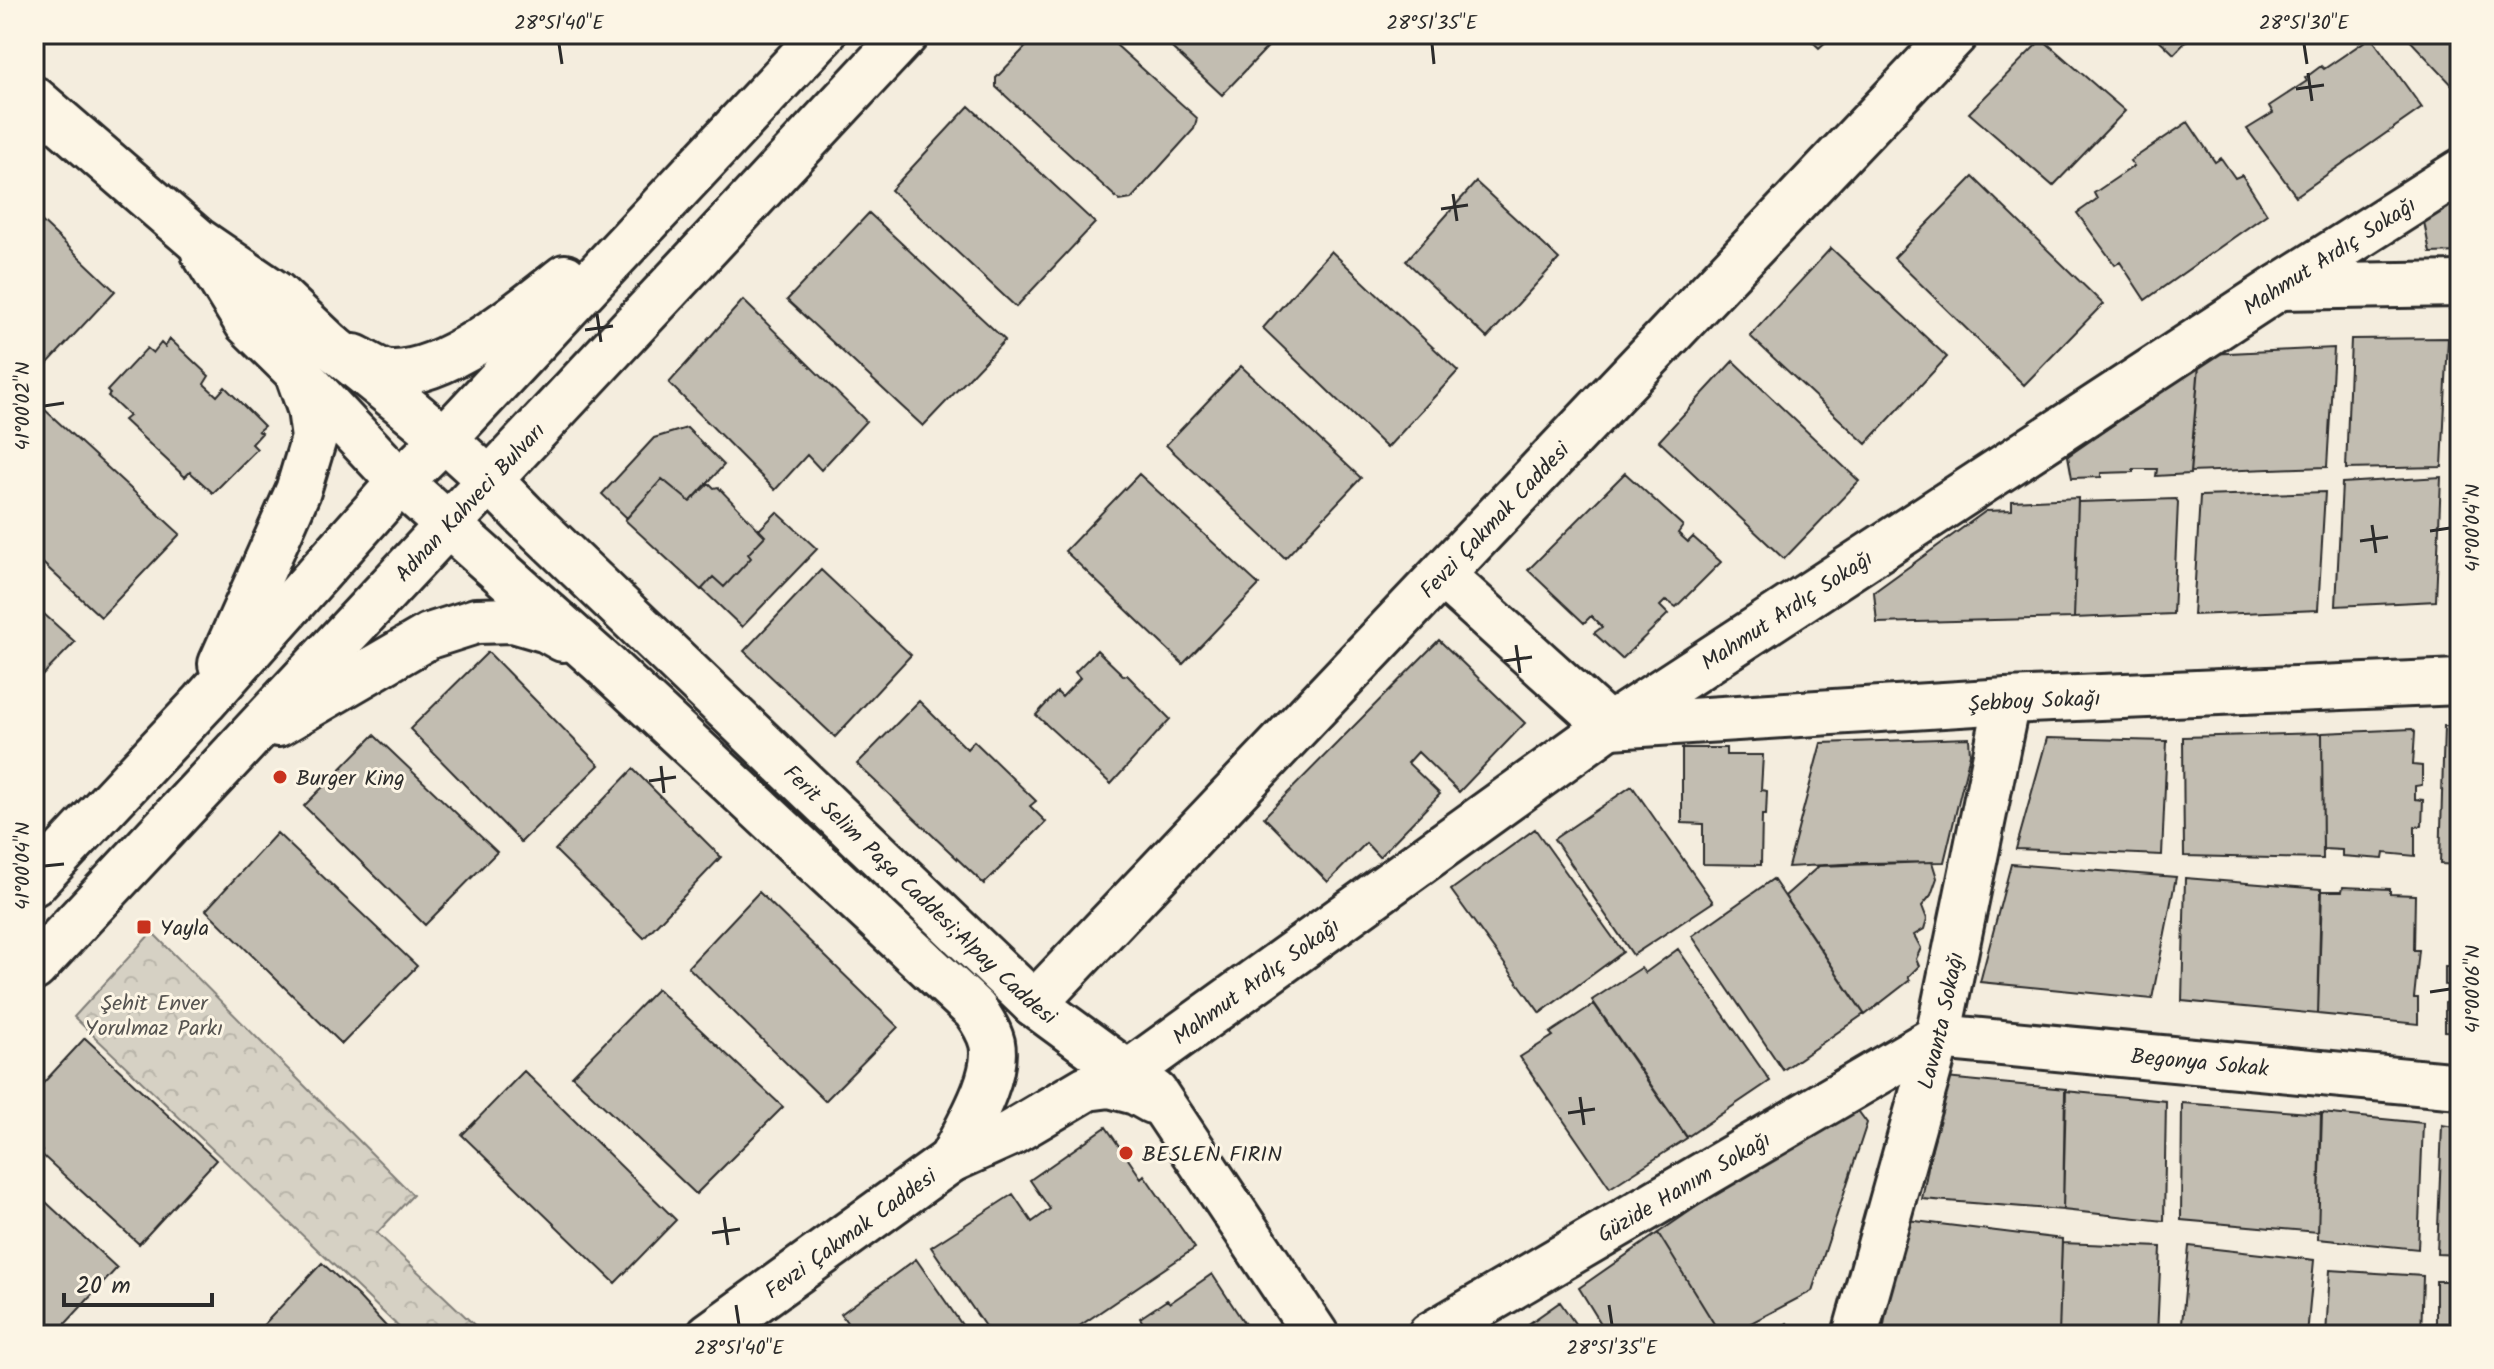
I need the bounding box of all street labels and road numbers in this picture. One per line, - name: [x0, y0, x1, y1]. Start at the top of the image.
- street label: Mahmut Ardıç Sokağı: [2237, 189, 2424, 326]
- street label: Adnan Kahveci Bulvarı: [387, 415, 555, 591]
- street label: Fevzi Çakmak Caddesi: [1412, 434, 1580, 608]
- street label: Mahmut Ardıç Sokağı: [1695, 542, 1881, 681]
- street label: Şebboy Sokağı: [1967, 682, 2101, 723]
- street label: Ferit Selim Paşa Caddesi;Alpay Caddesi: [774, 757, 1064, 1036]
- street label: Mahmut Ardıç Sokağı: [1166, 910, 1348, 1055]
- street label: Lavanta Sokağı: [1909, 949, 1975, 1094]
- street label: Begonya Sokak: [2129, 1040, 2271, 1088]
- street label: Güzide Hanım Sokağı: [1591, 1124, 1778, 1253]
- street label: Fevzi Çakmak Caddesi: [758, 1160, 946, 1309]

